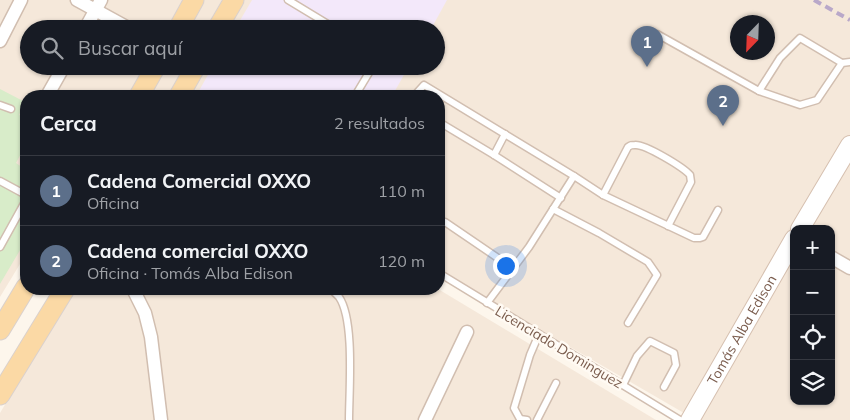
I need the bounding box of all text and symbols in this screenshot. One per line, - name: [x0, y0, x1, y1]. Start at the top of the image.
- north arrow: [730, 15, 775, 60]
- search box: [20, 20, 445, 75]
- pin: 1: [631, 26, 663, 67]
- icon: search: [38, 34, 66, 62]
- text: Buscar aquí: [78, 36, 182, 60]
- pin: 2: [707, 85, 739, 126]
- text: Cerca: [40, 110, 97, 136]
- text: 2 resultados: [334, 113, 425, 133]
- text: Cadena Comercial OXXO: [87, 169, 311, 193]
- text: 1: [51, 181, 61, 201]
- text: 110 m: [378, 181, 425, 201]
- text: Oficina: [87, 193, 139, 213]
- map controls: [790, 225, 835, 405]
- button: +: [790, 225, 835, 270]
- text: Cadena comercial OXXO: [87, 239, 308, 263]
- text: 2: [51, 251, 61, 271]
- text: 120 m: [378, 251, 425, 271]
- your location: [493, 253, 519, 279]
- text: Oficina · Tomás Alba Edison: [87, 263, 293, 283]
- button: −: [790, 270, 835, 315]
- street label: Tomás Alba Edison: [703, 272, 780, 388]
- street label: Licenciado Dominguez: [492, 302, 626, 392]
- button: locate: [790, 315, 835, 360]
- button: layers: [790, 360, 835, 405]

